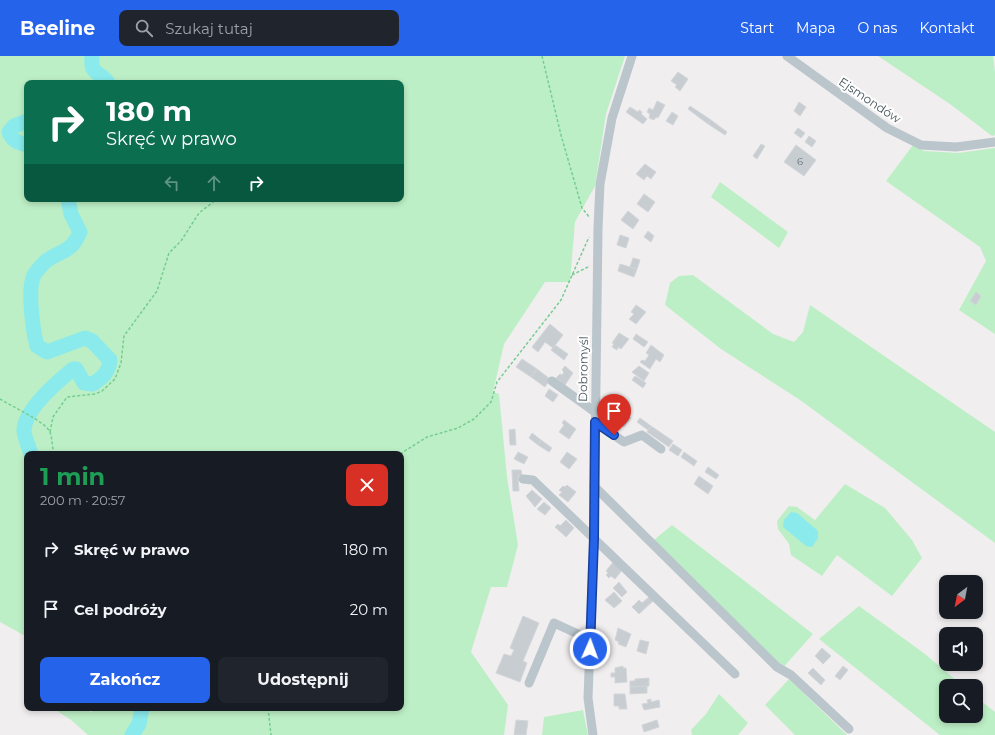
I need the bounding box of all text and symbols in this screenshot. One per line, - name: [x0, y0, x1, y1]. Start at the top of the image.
- search box: [119, 10, 399, 46]
- text: Beeline: [20, 17, 95, 40]
- icon: search: [133, 17, 155, 39]
- text: Szukaj tutaj: [165, 19, 253, 38]
- text: Start: [740, 19, 774, 37]
- text: Mapa: [796, 19, 835, 37]
- text: O nas: [857, 19, 897, 37]
- text: Kontakt: [919, 19, 975, 37]
- street label: Ejsmondów: [836, 74, 904, 126]
- text: 180 m: [106, 94, 192, 128]
- icon: right: [40, 96, 92, 148]
- text: Skręć w prawo: [106, 128, 237, 150]
- house number: 6: [797, 155, 803, 168]
- icon: left: [161, 172, 183, 194]
- icon: ahead: [203, 172, 225, 194]
- icon: right: [245, 172, 267, 194]
- street label: Dobromyśl: [575, 336, 591, 402]
- pin: [597, 394, 631, 435]
- icon: arrive: [603, 400, 625, 422]
- text: 1 min: [40, 462, 105, 491]
- button: close: [346, 464, 388, 506]
- text: 200 m · 20:57: [40, 492, 125, 508]
- icon: right: [40, 538, 62, 560]
- text: Skręć w prawo: [74, 540, 190, 559]
- text: 180 m: [343, 540, 388, 559]
- north arrow: [939, 575, 983, 619]
- map controls: [939, 575, 983, 723]
- icon: arrive: [40, 598, 62, 620]
- text: Cel podróży: [74, 600, 166, 619]
- text: 20 m: [350, 600, 388, 619]
- button: sound: [939, 627, 983, 671]
- position arrow: [569, 628, 611, 670]
- button: Zakończ: [40, 657, 210, 703]
- button: Udostępnij: [218, 657, 388, 703]
- button: search: [939, 679, 983, 723]

